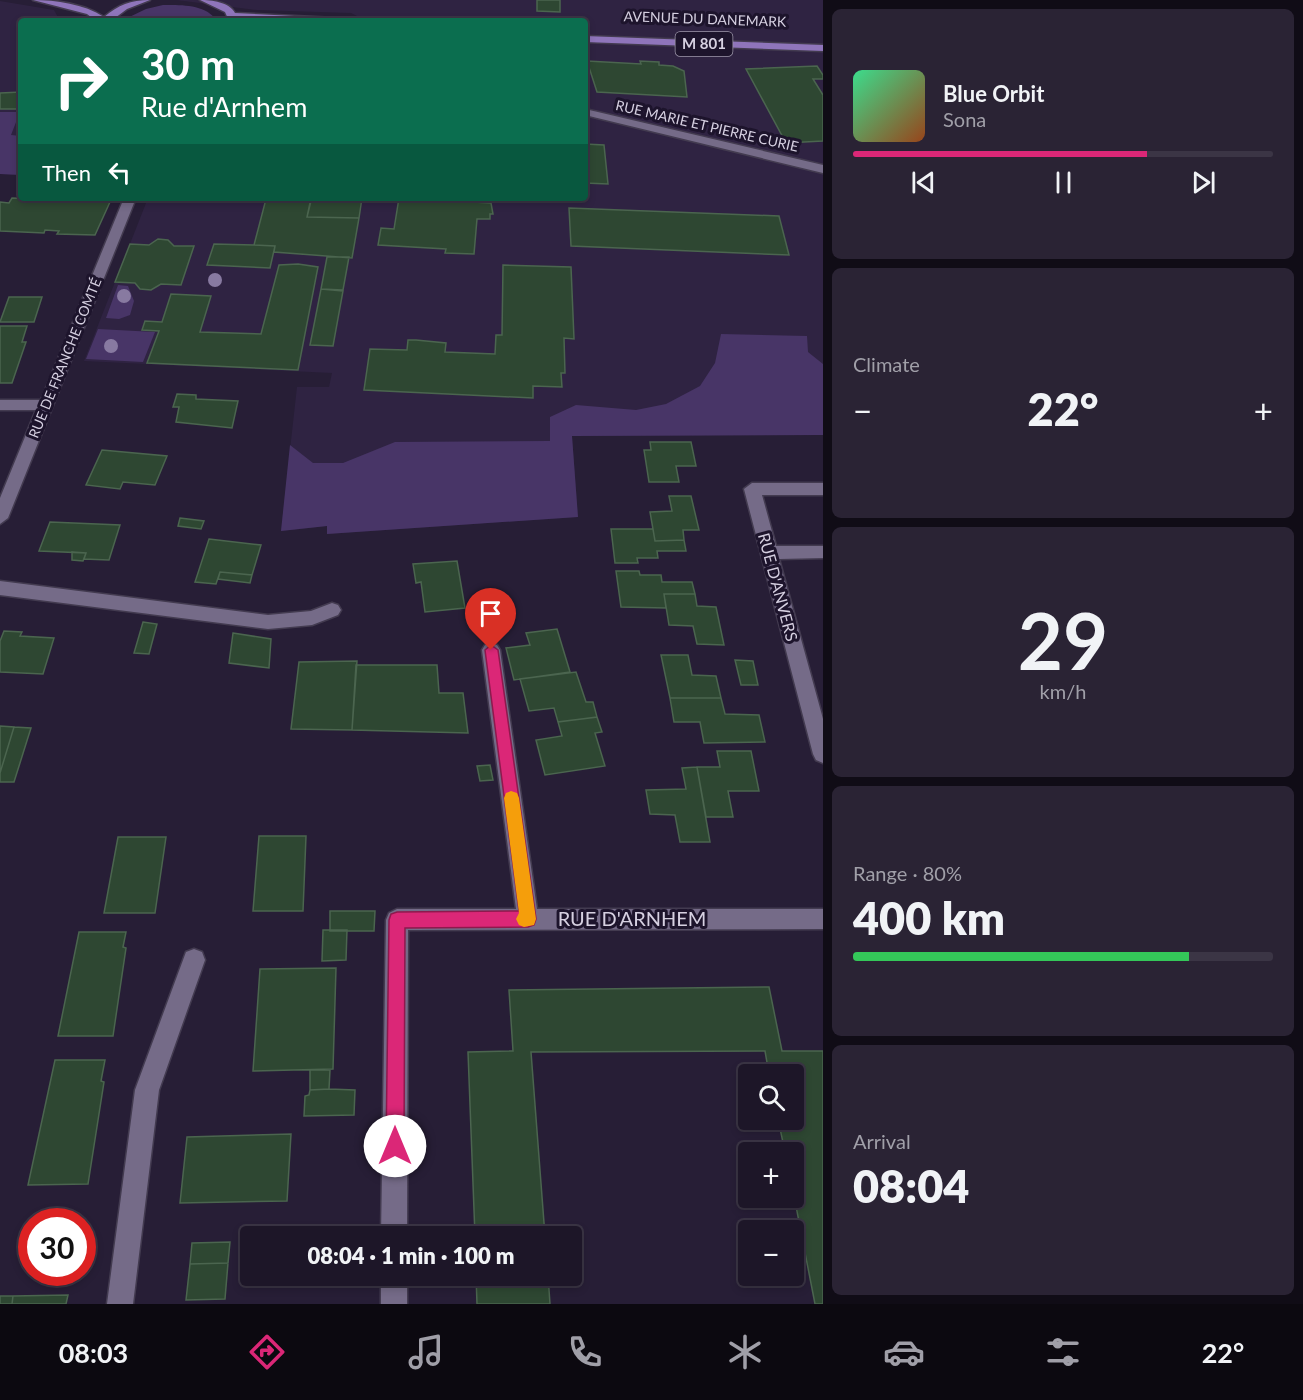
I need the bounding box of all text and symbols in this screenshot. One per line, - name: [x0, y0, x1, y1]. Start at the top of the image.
- street label: AVENUE DU DANEMARK: [623, 7, 787, 30]
- road number: M 801: [676, 32, 732, 56]
- text: 30 m: [141, 39, 235, 89]
- icon: right: [42, 42, 120, 120]
- text: Blue Orbit: [943, 80, 1044, 107]
- text: Rue d'Arnhem: [141, 90, 307, 123]
- street label: RUE MARIE ET PIERRE CURIE: [614, 96, 800, 155]
- text: Sona: [943, 107, 986, 131]
- icon: left: [103, 156, 136, 189]
- text: Then: [42, 159, 91, 186]
- icon: previous: [907, 166, 940, 199]
- icon: pause: [1047, 166, 1080, 199]
- icon: next: [1187, 166, 1220, 199]
- street label: RUE DE FRANCHE COMTÉ: [25, 275, 104, 440]
- text: Climate: [853, 352, 920, 376]
- text: 22°: [1028, 382, 1098, 436]
- text: −: [853, 390, 872, 430]
- text: +: [1254, 390, 1273, 430]
- street label: RUE D'ANVERS: [755, 531, 802, 643]
- pin: [465, 588, 516, 650]
- text: 29: [1018, 593, 1108, 687]
- icon: arrive: [474, 597, 507, 630]
- text: km/h: [1040, 679, 1086, 703]
- text: Range · 80%: [853, 861, 962, 885]
- text: 400 km: [853, 891, 1005, 945]
- street label: RUE D'ARNHEM: [558, 906, 706, 930]
- map controls: [738, 1064, 804, 1286]
- button: search: [738, 1064, 804, 1130]
- position arrow: [363, 1114, 427, 1178]
- text: Arrival: [853, 1129, 911, 1153]
- button: +: [738, 1142, 804, 1208]
- text: 08:04: [853, 1159, 969, 1213]
- speed limit sign: 30: [18, 1208, 96, 1286]
- button: −: [738, 1220, 804, 1286]
- text: 08:04 · 1 min · 100 m: [308, 1242, 514, 1269]
- icon: directions: [246, 1331, 288, 1373]
- icon: music: [405, 1331, 447, 1373]
- icon: phone: [564, 1331, 606, 1373]
- icon: climate: [724, 1331, 766, 1373]
- icon: car: [883, 1331, 925, 1373]
- icon: filters: [1042, 1331, 1084, 1373]
- text: 08:03: [59, 1336, 128, 1369]
- text: 22°: [1202, 1336, 1244, 1369]

